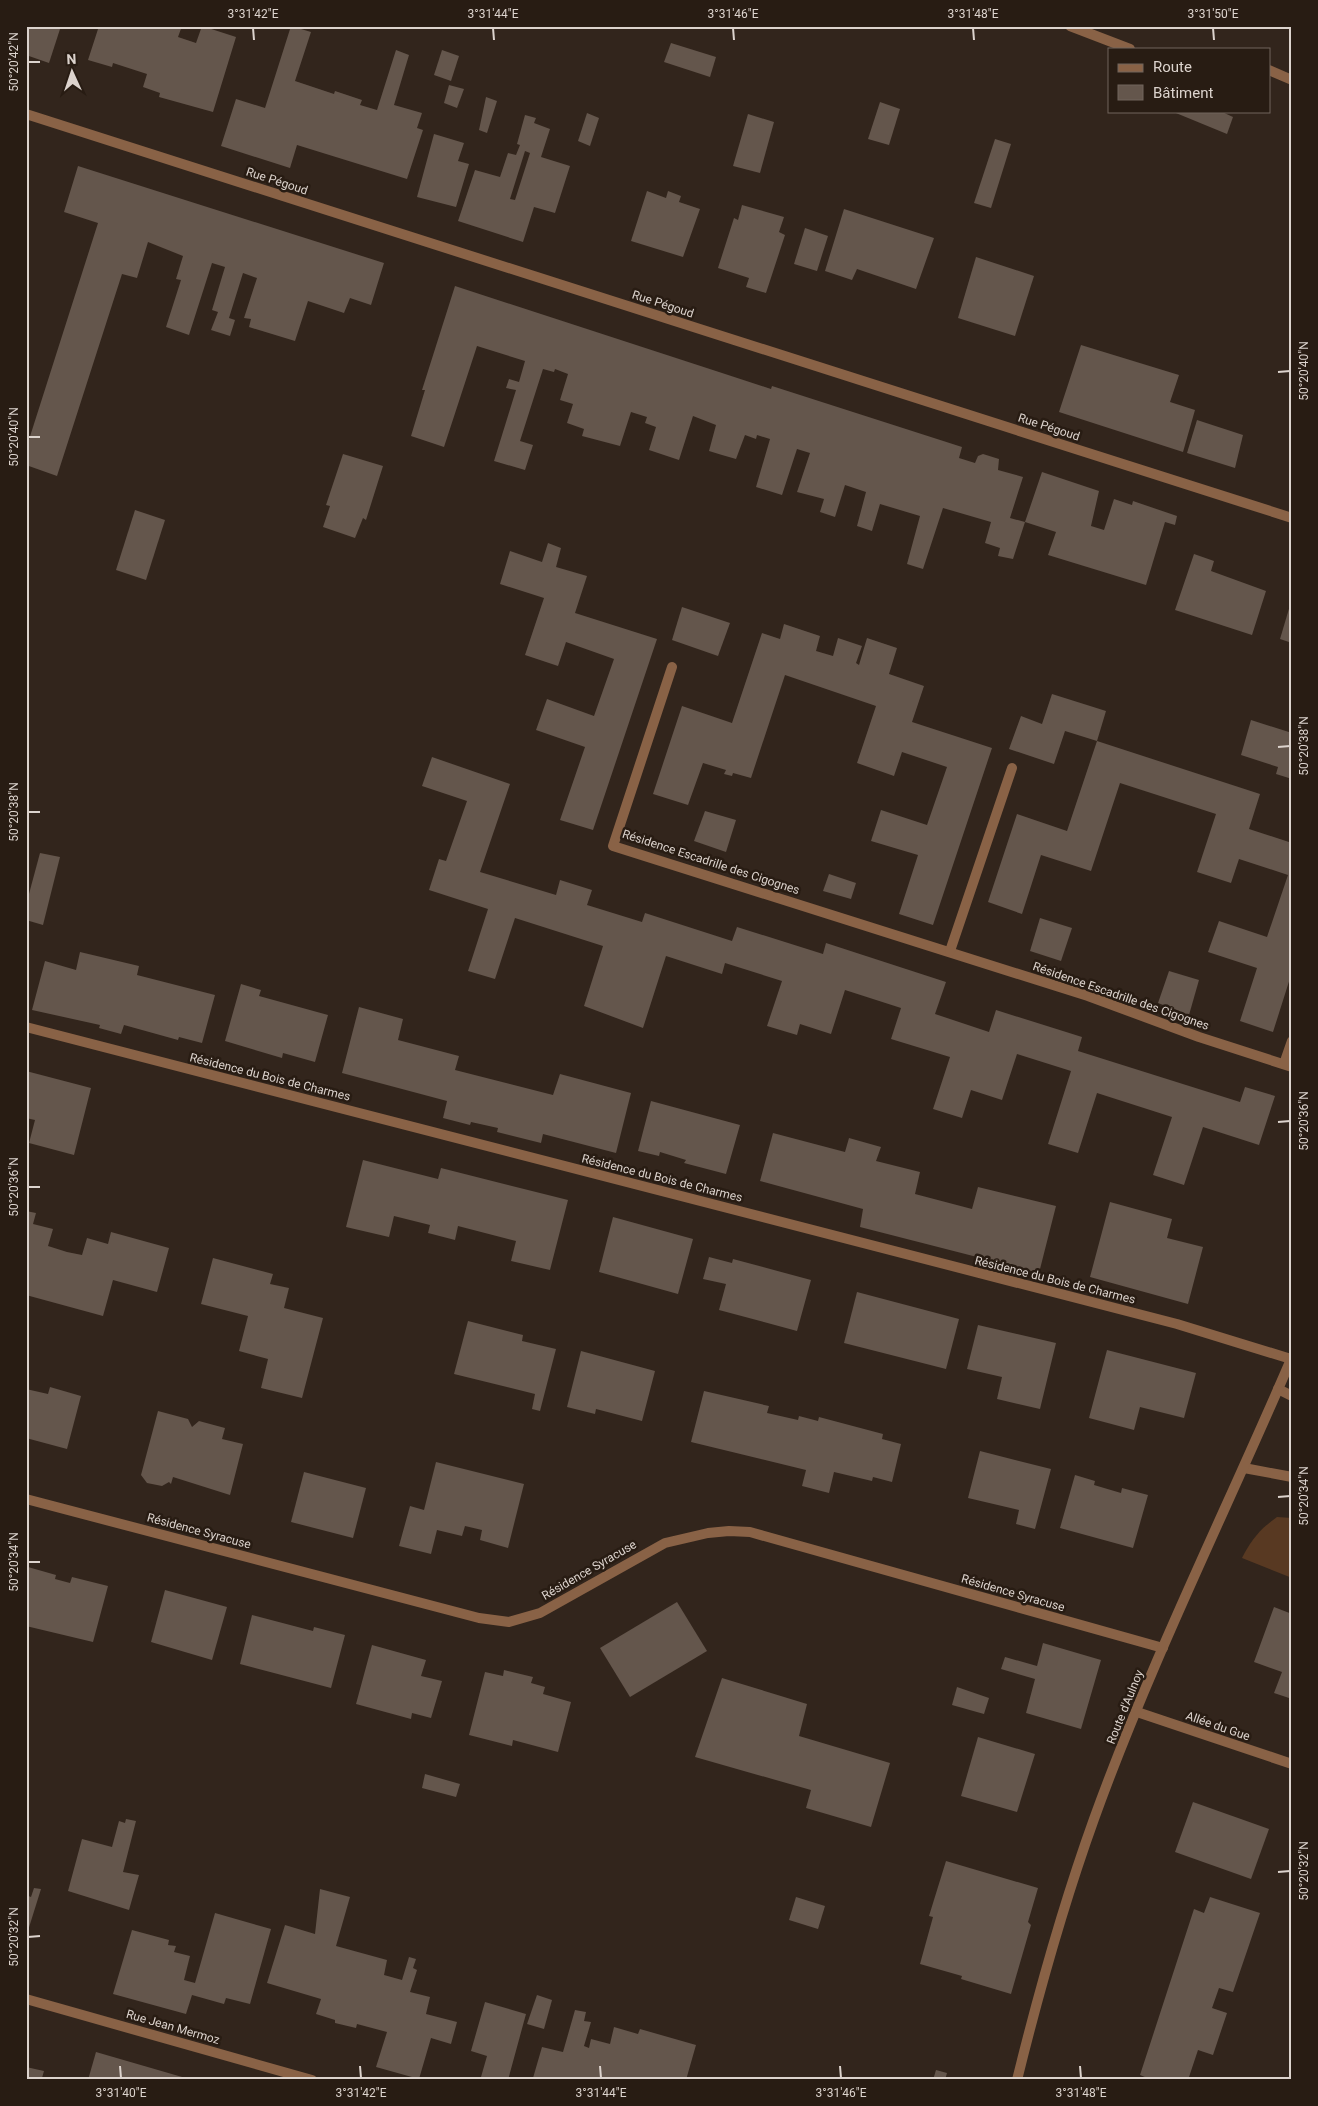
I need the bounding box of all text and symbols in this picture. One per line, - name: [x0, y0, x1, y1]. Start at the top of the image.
- text: 3°31'42"E: [228, 7, 279, 21]
- text: 3°31'44"E: [468, 7, 519, 21]
- text: 3°31'46"E: [708, 7, 759, 21]
- text: 3°31'48"E: [948, 7, 999, 21]
- text: 3°31'50"E: [1188, 7, 1239, 21]
- text: 50°20'42"N: [7, 32, 21, 92]
- north arrow: [48, 48, 98, 98]
- legend: [1108, 48, 1270, 112]
- text: N: [66, 51, 77, 67]
- text: Route: [1153, 58, 1192, 76]
- text: Bâtiment: [1153, 84, 1213, 102]
- street label: Rue Pégoud: [244, 164, 310, 198]
- street label: Rue Pégoud: [630, 287, 696, 321]
- text: 50°20'40"N: [1297, 341, 1311, 401]
- text: 50°20'40"N: [7, 407, 21, 467]
- street label: Rue Pégoud: [1016, 410, 1082, 444]
- text: 50°20'38"N: [1297, 716, 1311, 776]
- text: 50°20'38"N: [7, 782, 21, 842]
- street label: Résidence Escadrille des Cigognes: [621, 827, 801, 897]
- street label: Résidence Escadrille des Cigognes: [1031, 959, 1211, 1033]
- street label: Résidence du Bois de Charmes: [188, 1050, 352, 1104]
- text: 50°20'36"N: [1297, 1091, 1311, 1151]
- street label: Résidence du Bois de Charmes: [580, 1151, 744, 1205]
- text: 50°20'36"N: [7, 1157, 21, 1217]
- street label: Résidence du Bois de Charmes: [973, 1253, 1137, 1307]
- text: 50°20'34"N: [1297, 1466, 1311, 1526]
- street label: Résidence Syracuse: [146, 1510, 252, 1552]
- text: 50°20'34"N: [7, 1532, 21, 1592]
- street label: Résidence Syracuse: [539, 1537, 639, 1603]
- street label: Résidence Syracuse: [960, 1572, 1066, 1614]
- street label: Route d'Aulnoy: [1104, 1668, 1146, 1746]
- street label: Allée du Gue: [1184, 1708, 1252, 1744]
- text: 50°20'32"N: [1297, 1841, 1311, 1901]
- text: 50°20'32"N: [7, 1907, 21, 1967]
- street label: Rue Jean Mermoz: [125, 2007, 221, 2047]
- text: 3°31'40"E: [96, 2086, 147, 2100]
- text: 3°31'42"E: [336, 2086, 387, 2100]
- text: 3°31'44"E: [576, 2086, 627, 2100]
- text: 3°31'46"E: [816, 2086, 867, 2100]
- text: 3°31'48"E: [1056, 2086, 1107, 2100]

